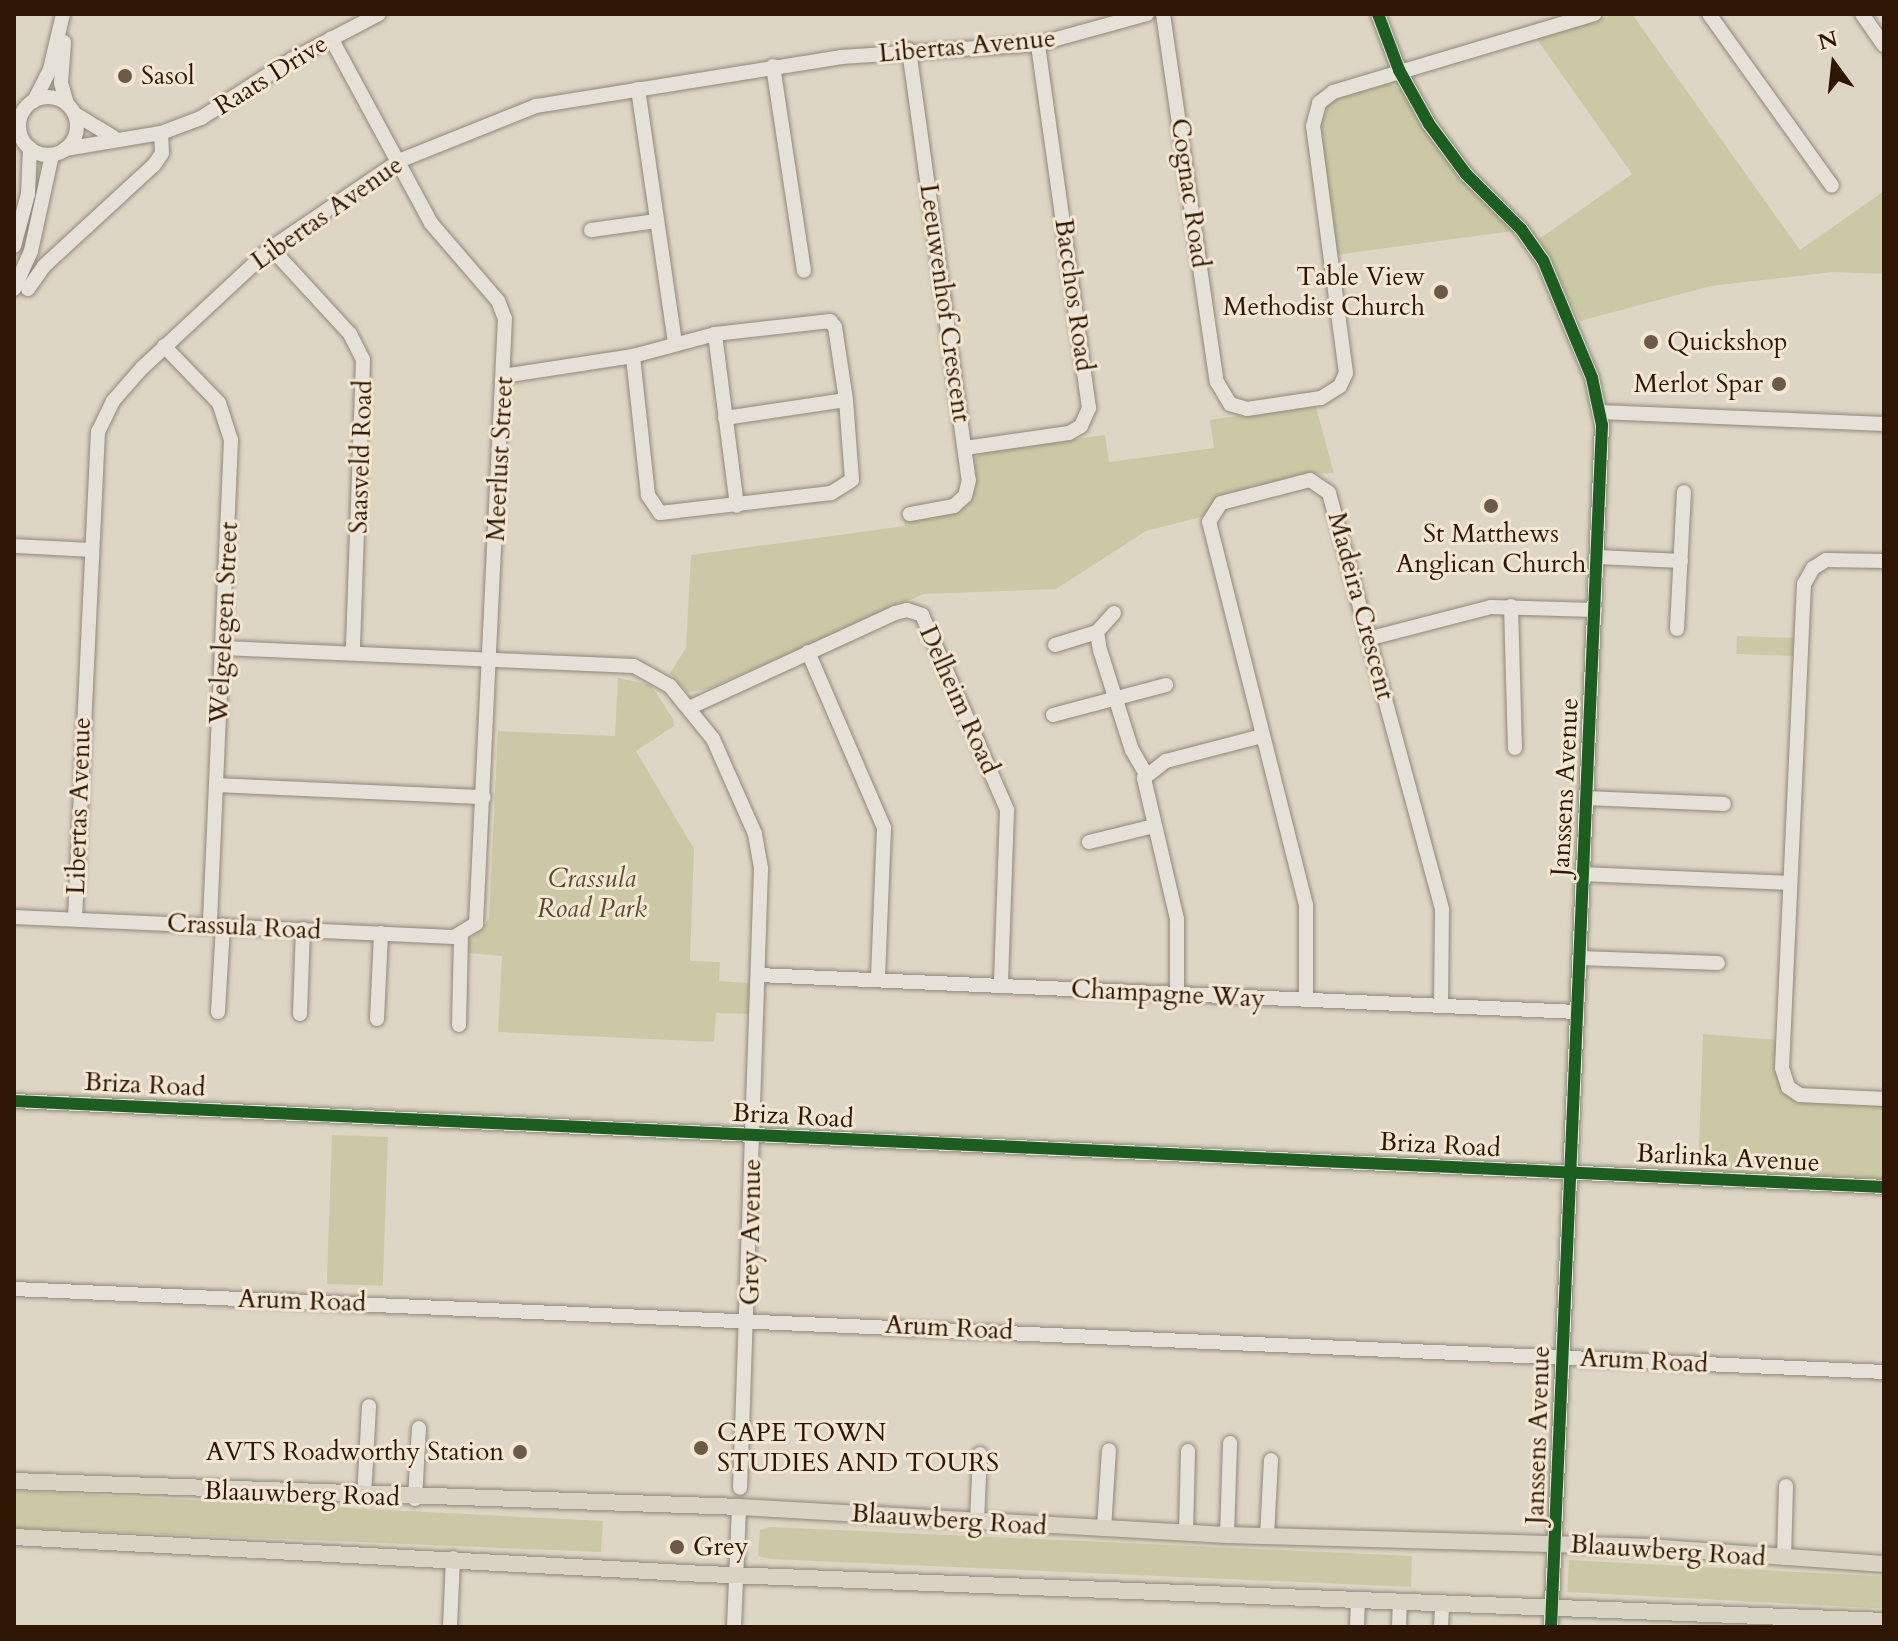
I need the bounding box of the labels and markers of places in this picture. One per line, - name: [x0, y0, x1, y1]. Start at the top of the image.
- place label: Sasol: [141, 60, 195, 92]
- marker: Sasol: [116, 67, 134, 85]
- place label: Table View Methodist Church: [1223, 261, 1425, 322]
- marker: Table View Methodist Church: [1432, 283, 1450, 301]
- place label: Quickshop: [1667, 326, 1788, 358]
- marker: Quickshop: [1642, 333, 1660, 351]
- place label: Merlot Spar: [1634, 368, 1763, 400]
- marker: Merlot Spar: [1770, 375, 1788, 393]
- marker: St Matthews Anglican Church: [1482, 497, 1500, 515]
- place label: St Matthews Anglican Church: [1396, 518, 1586, 580]
- place label: CAPE TOWN STUDIES AND TOURS: [717, 1417, 999, 1478]
- place label: AVTS Roadworthy Station: [206, 1436, 504, 1468]
- marker: CAPE TOWN STUDIES AND TOURS: [692, 1439, 710, 1457]
- marker: AVTS Roadworthy Station: [511, 1443, 529, 1461]
- place label: Grey: [693, 1531, 749, 1563]
- marker: Grey: [668, 1538, 686, 1556]

